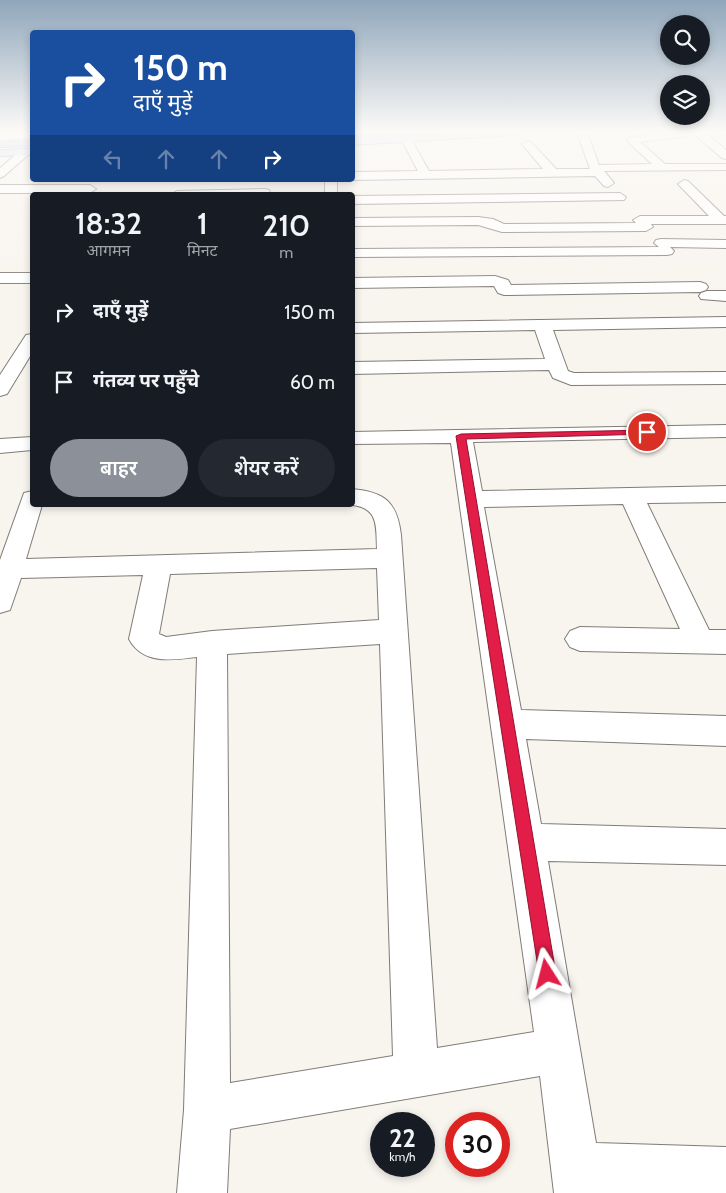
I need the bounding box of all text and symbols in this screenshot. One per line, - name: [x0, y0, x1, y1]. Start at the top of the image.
- map controls: [660, 15, 710, 125]
- button: search: [660, 15, 710, 65]
- text: 150 m: [133, 46, 228, 89]
- icon: right: [50, 50, 115, 115]
- button: layers: [660, 75, 710, 125]
- text: दाएँ मुड़ें: [133, 89, 192, 116]
- icon: left: [99, 145, 127, 173]
- icon: ahead: [152, 145, 180, 173]
- icon: ahead: [205, 145, 233, 173]
- icon: right: [258, 145, 286, 173]
- text: 18:32: [75, 205, 142, 242]
- text: 1: [197, 205, 208, 242]
- text: 210: [263, 207, 310, 244]
- text: आगमन: [87, 241, 130, 260]
- text: मिनट: [187, 241, 218, 260]
- text: m: [279, 243, 293, 262]
- icon: right: [50, 298, 78, 326]
- text: दाएँ मुड़ें: [93, 299, 148, 322]
- text: 150 m: [284, 301, 335, 324]
- icon: arrive: [50, 368, 78, 396]
- text: गंतव्य पर पहुँचे: [93, 369, 199, 392]
- text: 60 m: [290, 371, 335, 394]
- pin: [626, 411, 668, 453]
- icon: arrive: [633, 418, 661, 446]
- button: बाहर: [50, 439, 188, 497]
- button: शेयर करें: [198, 439, 335, 497]
- position arrow: [520, 947, 572, 999]
- speed limit sign: 30: [445, 1112, 510, 1177]
- text: 22: [389, 1123, 416, 1153]
- text: km/h: [389, 1149, 416, 1164]

